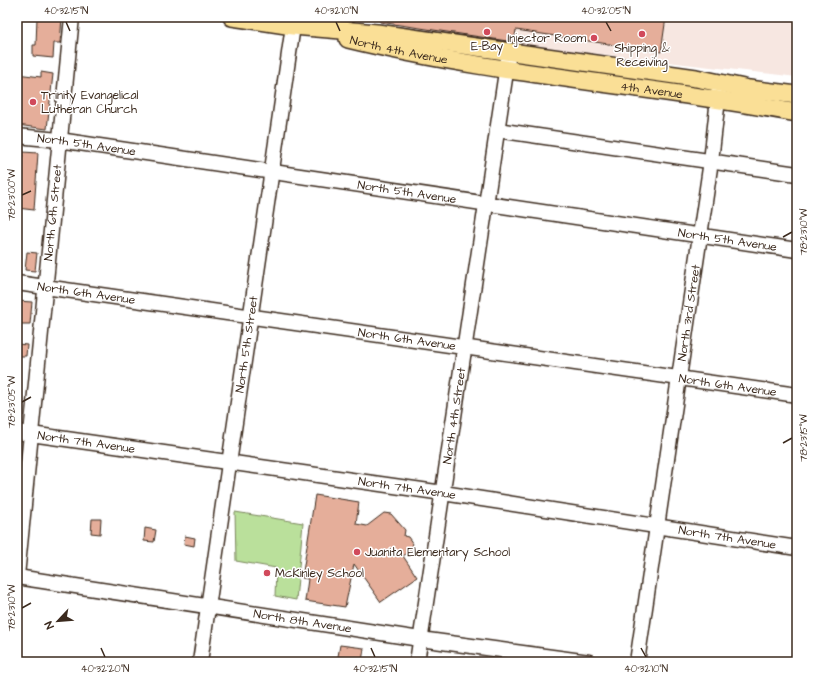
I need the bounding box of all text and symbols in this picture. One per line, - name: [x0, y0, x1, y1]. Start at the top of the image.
- text: 40°32'15"N: [44, 4, 88, 18]
- text: 40°32'10"N: [314, 4, 358, 18]
- text: 40°32'05"N: [581, 4, 631, 18]
- marker: E-Bay: [482, 27, 492, 37]
- marker: Shipping & Receiving: [637, 29, 647, 39]
- place label: Injector Room: [508, 30, 587, 47]
- street label: North 4th Avenue: [348, 32, 449, 69]
- marker: Injector Room: [589, 33, 599, 43]
- place label: E-Bay: [471, 38, 503, 56]
- place label: Shipping & Receiving: [614, 40, 670, 72]
- street label: 4th Avenue: [619, 78, 684, 103]
- place label: Trinity Evangelical Lutheran Church: [41, 87, 138, 118]
- marker: Trinity Evangelical Lutheran Church: [28, 97, 38, 107]
- street label: North 5th Avenue: [36, 130, 137, 160]
- street label: North 6th Street: [40, 164, 66, 262]
- text: 78°23'00"W: [5, 169, 19, 221]
- street label: North 5th Avenue: [356, 177, 458, 208]
- text: 78°23'10"W: [797, 208, 811, 255]
- street label: North 5th Avenue: [677, 224, 778, 256]
- street label: North 3rd Street: [674, 263, 705, 362]
- street label: North 6th Avenue: [36, 278, 137, 309]
- street label: North 5th Street: [231, 295, 262, 394]
- street label: North 6th Avenue: [357, 324, 457, 355]
- street label: North 4th Street: [439, 366, 470, 465]
- street label: North 6th Avenue: [678, 370, 778, 401]
- text: 78°23'05"W: [5, 375, 19, 428]
- text: 78°23'15"W: [797, 414, 811, 462]
- street label: North 7th Avenue: [36, 427, 137, 458]
- street label: North 7th Avenue: [357, 473, 458, 504]
- street label: North 7th Avenue: [677, 522, 778, 554]
- place label: Juanita Elementary School: [365, 544, 510, 562]
- marker: Juanita Elementary School: [352, 547, 362, 557]
- place label: McKinley School: [275, 565, 364, 583]
- marker: McKinley School: [262, 568, 272, 578]
- text: 78°23'10"W: [5, 584, 19, 631]
- north arrow: [38, 601, 78, 641]
- street label: North 8th Avenue: [252, 606, 353, 637]
- text: N: [41, 619, 58, 632]
- text: 40°32'20"N: [81, 662, 129, 676]
- text: 40°32'15"N: [353, 662, 397, 676]
- text: 40°32'10"N: [624, 662, 668, 676]

